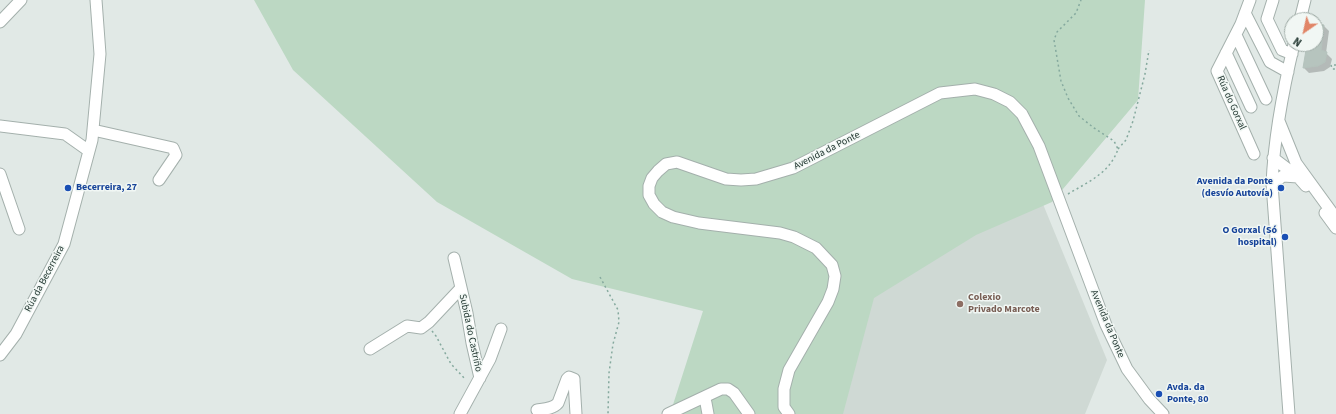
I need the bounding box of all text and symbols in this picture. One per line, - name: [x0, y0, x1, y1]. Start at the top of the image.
- north arrow: [1284, 12, 1324, 52]
- text: N: [1290, 33, 1305, 50]
- street label: Rúa do Gorxal: [1214, 74, 1248, 132]
- street label: Avenida da Ponte: [792, 129, 862, 173]
- place label: Avenida da Ponte (desvío Autovía): [1197, 176, 1273, 200]
- place label: Becerreira, 27: [76, 182, 137, 194]
- marker: Becerreira, 27: [63, 183, 73, 193]
- marker: Avenida da Ponte (desvío Autovía): [1276, 183, 1286, 193]
- place label: O Gorxal (Só hospital): [1223, 225, 1277, 248]
- marker: O Gorxal (Só hospital): [1280, 232, 1290, 242]
- street label: Rúa da Becerreira: [22, 244, 68, 314]
- street label: Avenida da Ponte: [1087, 288, 1127, 360]
- place label: Colexio Privado Marcote: [968, 292, 1040, 316]
- street label: Subida do Castriño: [456, 293, 484, 373]
- marker: Colexio Privado Marcote: [955, 299, 965, 309]
- place label: Avda. da Ponte, 80: [1167, 382, 1208, 406]
- marker: Avda. da Ponte, 80: [1154, 389, 1164, 399]

